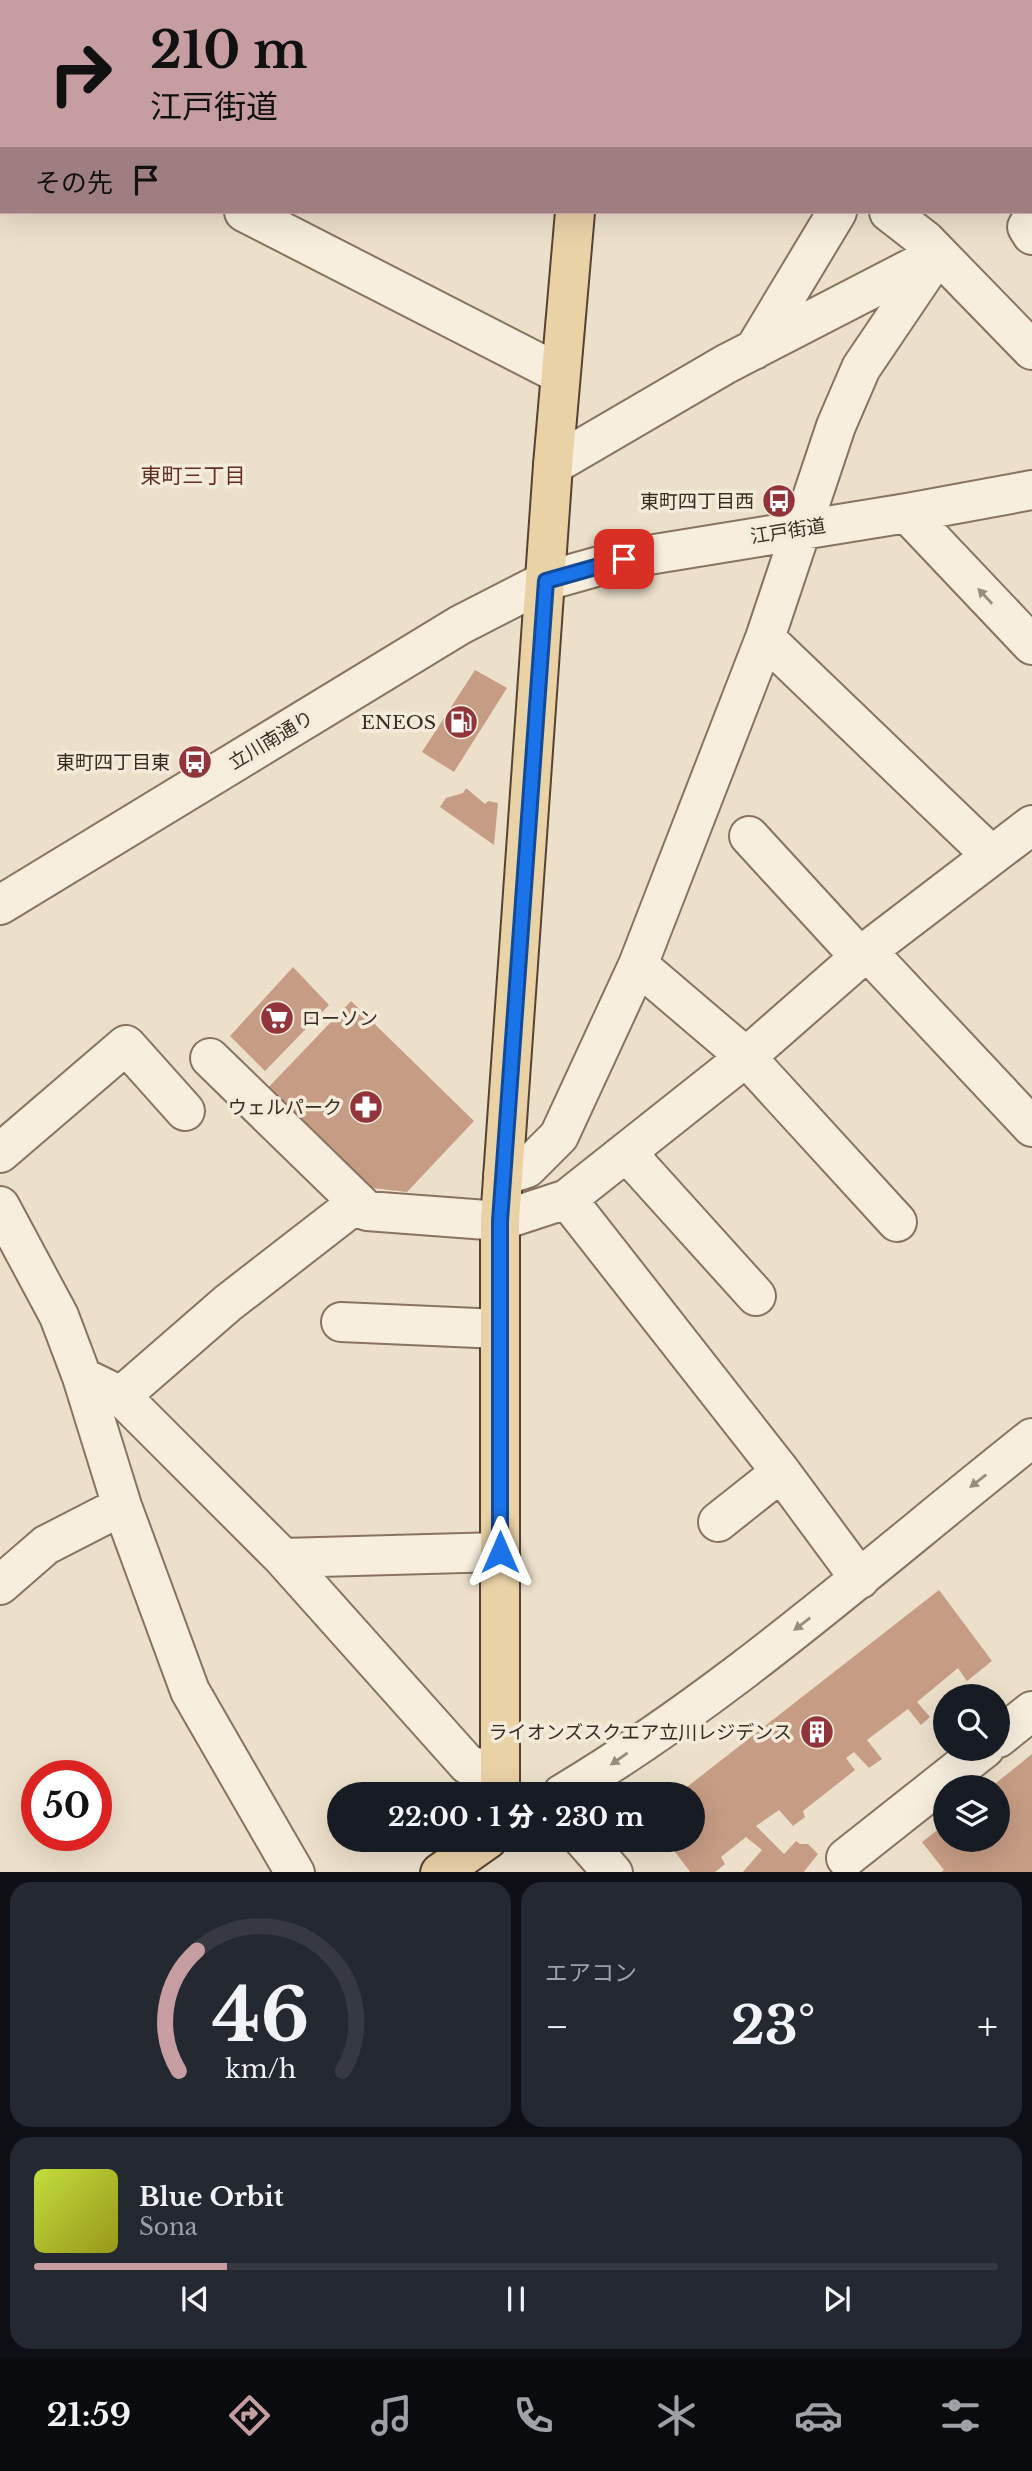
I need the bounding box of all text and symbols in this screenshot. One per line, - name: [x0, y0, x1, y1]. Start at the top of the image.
- text: 210 m: [150, 20, 308, 81]
- icon: right: [35, 28, 126, 119]
- text: 江戸街道: [150, 87, 278, 127]
- icon: arrive: [127, 161, 165, 199]
- text: その先: [35, 167, 113, 199]
- district label: 東町三丁目: [141, 463, 246, 489]
- bus stop icon: 東町四丁目西: [760, 482, 798, 520]
- place label: 東町四丁目西: [640, 490, 754, 513]
- street label: 江戸街道: [749, 514, 827, 548]
- pin: [594, 529, 654, 589]
- icon: arrive: [605, 540, 643, 578]
- one-way arrow: [978, 588, 994, 605]
- fuel station icon: ENEOS: [442, 703, 480, 741]
- street label: 立川南通り: [224, 706, 318, 774]
- place label: ENEOS: [361, 711, 436, 734]
- bus stop icon: 東町四丁目東: [176, 743, 214, 781]
- place label: 東町四丁目東: [56, 751, 170, 774]
- supermarket icon: ローソン: [258, 999, 296, 1037]
- place label: ローソン: [302, 1007, 378, 1030]
- pharmacy icon: ウェルパーク: [347, 1088, 385, 1126]
- place label: ウェルパーク: [228, 1096, 342, 1119]
- one-way arrow: [970, 1473, 988, 1488]
- position arrow: [463, 1515, 537, 1589]
- one-way arrow: [793, 1616, 810, 1631]
- map controls: [933, 1684, 1010, 1852]
- button: search: [933, 1684, 1010, 1761]
- building icon: ライオンズスクエア立川レジデンス: [798, 1713, 836, 1751]
- place label: ライオンズスクエア立川レジデンス: [489, 1721, 792, 1744]
- one-way arrow: [610, 1752, 628, 1766]
- speed limit sign: 50: [21, 1760, 112, 1851]
- button: layers: [933, 1775, 1010, 1852]
- text: 22:00 · 1 分 · 230 m: [388, 1801, 644, 1833]
- text: エアコン: [545, 1959, 637, 1987]
- text: 46: [212, 1970, 309, 2061]
- text: 23°: [731, 1994, 815, 2058]
- text: −: [545, 2003, 569, 2050]
- text: +: [977, 2003, 998, 2050]
- text: km/h: [225, 2053, 296, 2084]
- text: Blue Orbit: [139, 2181, 284, 2213]
- text: Sona: [139, 2213, 197, 2241]
- icon: previous: [176, 2280, 214, 2318]
- icon: pause: [497, 2280, 535, 2318]
- icon: next: [818, 2280, 856, 2318]
- icon: directions: [225, 2391, 274, 2440]
- icon: music: [367, 2391, 416, 2440]
- icon: phone: [509, 2391, 558, 2440]
- icon: climate: [652, 2391, 701, 2440]
- icon: car: [794, 2391, 843, 2440]
- icon: filters: [936, 2391, 985, 2440]
- text: 21:59: [47, 2395, 131, 2435]

